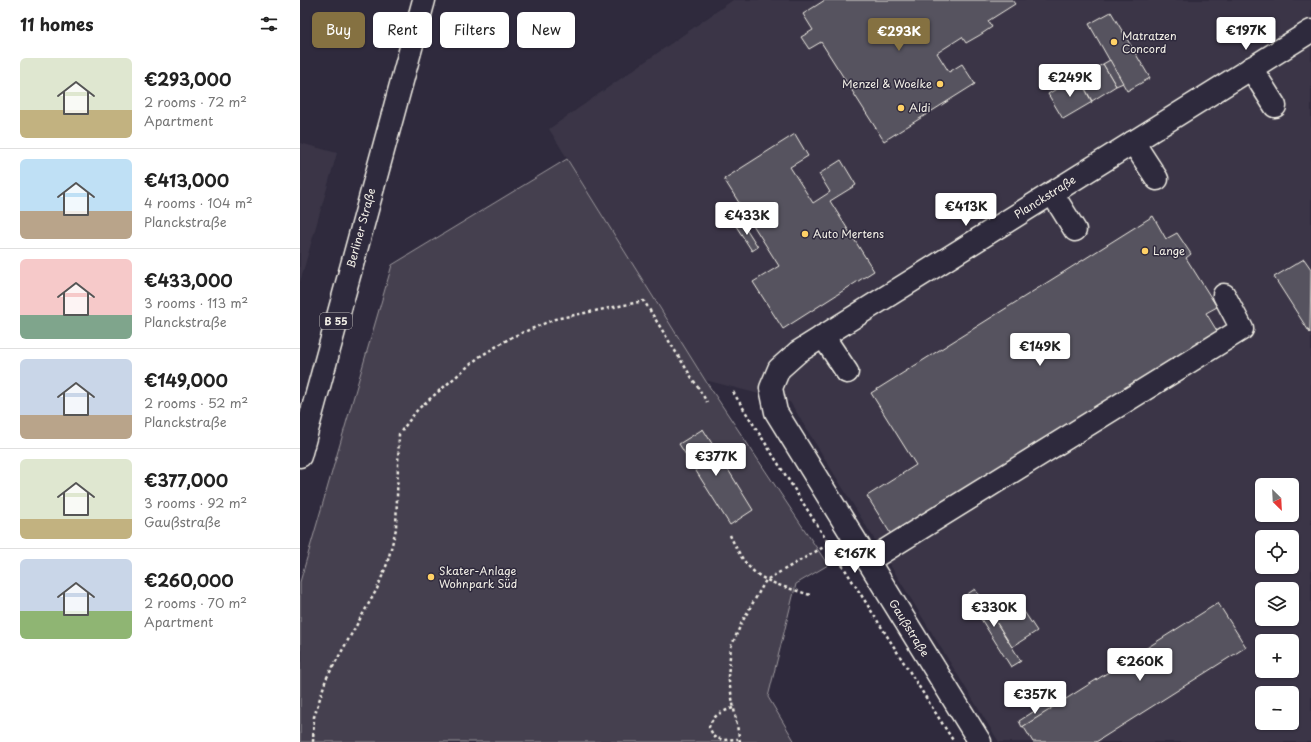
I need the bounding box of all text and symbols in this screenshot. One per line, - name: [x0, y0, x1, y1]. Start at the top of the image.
- text: 11 homes: [20, 11, 94, 37]
- chip: Buy: [312, 12, 365, 48]
- chip: Rent: [373, 12, 432, 48]
- chip: Filters: [440, 12, 509, 48]
- chip: New: [517, 12, 575, 48]
- icon: filters: [258, 13, 280, 35]
- pin: €197K: [1218, 17, 1274, 51]
- pin: €293K: [871, 18, 927, 52]
- text: €197K: [1226, 20, 1266, 39]
- text: €293K: [877, 21, 921, 40]
- place label: Matratzen Concord: [1122, 27, 1177, 57]
- marker: Matratzen Concord: [1109, 37, 1119, 47]
- pin: €249K: [1042, 64, 1098, 98]
- text: €293,000: [144, 66, 231, 92]
- text: €249K: [1048, 67, 1092, 86]
- icon: home: [52, 74, 100, 122]
- place label: Menzel & Woelke: [842, 75, 932, 92]
- marker: Menzel & Woelke: [935, 79, 945, 89]
- text: 2 rooms · 72 m²: [144, 92, 247, 111]
- place label: Aldi: [909, 99, 930, 116]
- marker: Aldi: [896, 103, 906, 113]
- text: Apartment: [144, 111, 213, 130]
- text: €413,000: [144, 167, 229, 193]
- street label: Planckstraße: [1011, 171, 1079, 222]
- icon: home: [52, 175, 100, 223]
- street label: Berliner Straße: [342, 186, 379, 270]
- text: 4 rooms · 104 m²: [144, 193, 253, 212]
- pin: €413K: [938, 193, 994, 227]
- text: €413K: [944, 196, 988, 215]
- pin: €433K: [719, 202, 775, 236]
- text: €433K: [724, 205, 770, 224]
- text: Planckstraße: [144, 212, 227, 231]
- place label: Auto Mertens: [813, 225, 884, 242]
- marker: Auto Mertens: [800, 229, 810, 239]
- place label: Lange: [1153, 242, 1185, 259]
- marker: Lange: [1140, 246, 1150, 256]
- text: €433,000: [144, 267, 233, 293]
- icon: home: [52, 275, 100, 323]
- text: 3 rooms · 113 m²: [144, 293, 248, 312]
- text: Planckstraße: [144, 312, 227, 331]
- road number: B 55: [320, 313, 352, 329]
- pin: €149K: [1012, 333, 1068, 367]
- text: €149K: [1019, 336, 1061, 355]
- text: €149,000: [144, 367, 228, 393]
- icon: home: [52, 375, 100, 423]
- text: 2 rooms · 52 m²: [144, 393, 248, 412]
- text: Planckstraße: [144, 412, 227, 431]
- pin: €377K: [688, 443, 744, 477]
- text: €377K: [695, 446, 737, 465]
- text: €377,000: [144, 467, 228, 493]
- icon: home: [52, 475, 100, 523]
- north arrow: [1255, 478, 1299, 522]
- map controls: [1255, 478, 1299, 730]
- text: 3 rooms · 92 m²: [144, 493, 247, 512]
- text: Gaußstraße: [144, 512, 221, 531]
- button: locate: [1255, 530, 1299, 574]
- pin: €167K: [827, 540, 883, 574]
- text: €167K: [834, 543, 876, 562]
- place label: Skater-Anlage Wohnpark Süd: [439, 562, 517, 592]
- text: €260,000: [144, 567, 234, 593]
- marker: Skater-Anlage Wohnpark Süd: [426, 572, 436, 582]
- icon: home: [52, 575, 100, 623]
- button: layers: [1255, 582, 1299, 626]
- text: 2 rooms · 70 m²: [144, 593, 247, 612]
- pin: €330K: [966, 594, 1022, 628]
- street label: Gaußstraße: [885, 596, 934, 660]
- text: €330K: [971, 597, 1017, 616]
- text: Apartment: [144, 612, 213, 631]
- button: +: [1255, 634, 1299, 678]
- pin: €260K: [1112, 648, 1168, 682]
- text: €260K: [1116, 651, 1164, 670]
- pin: €357K: [1007, 681, 1063, 715]
- text: €357K: [1013, 684, 1057, 703]
- button: −: [1255, 686, 1299, 730]

